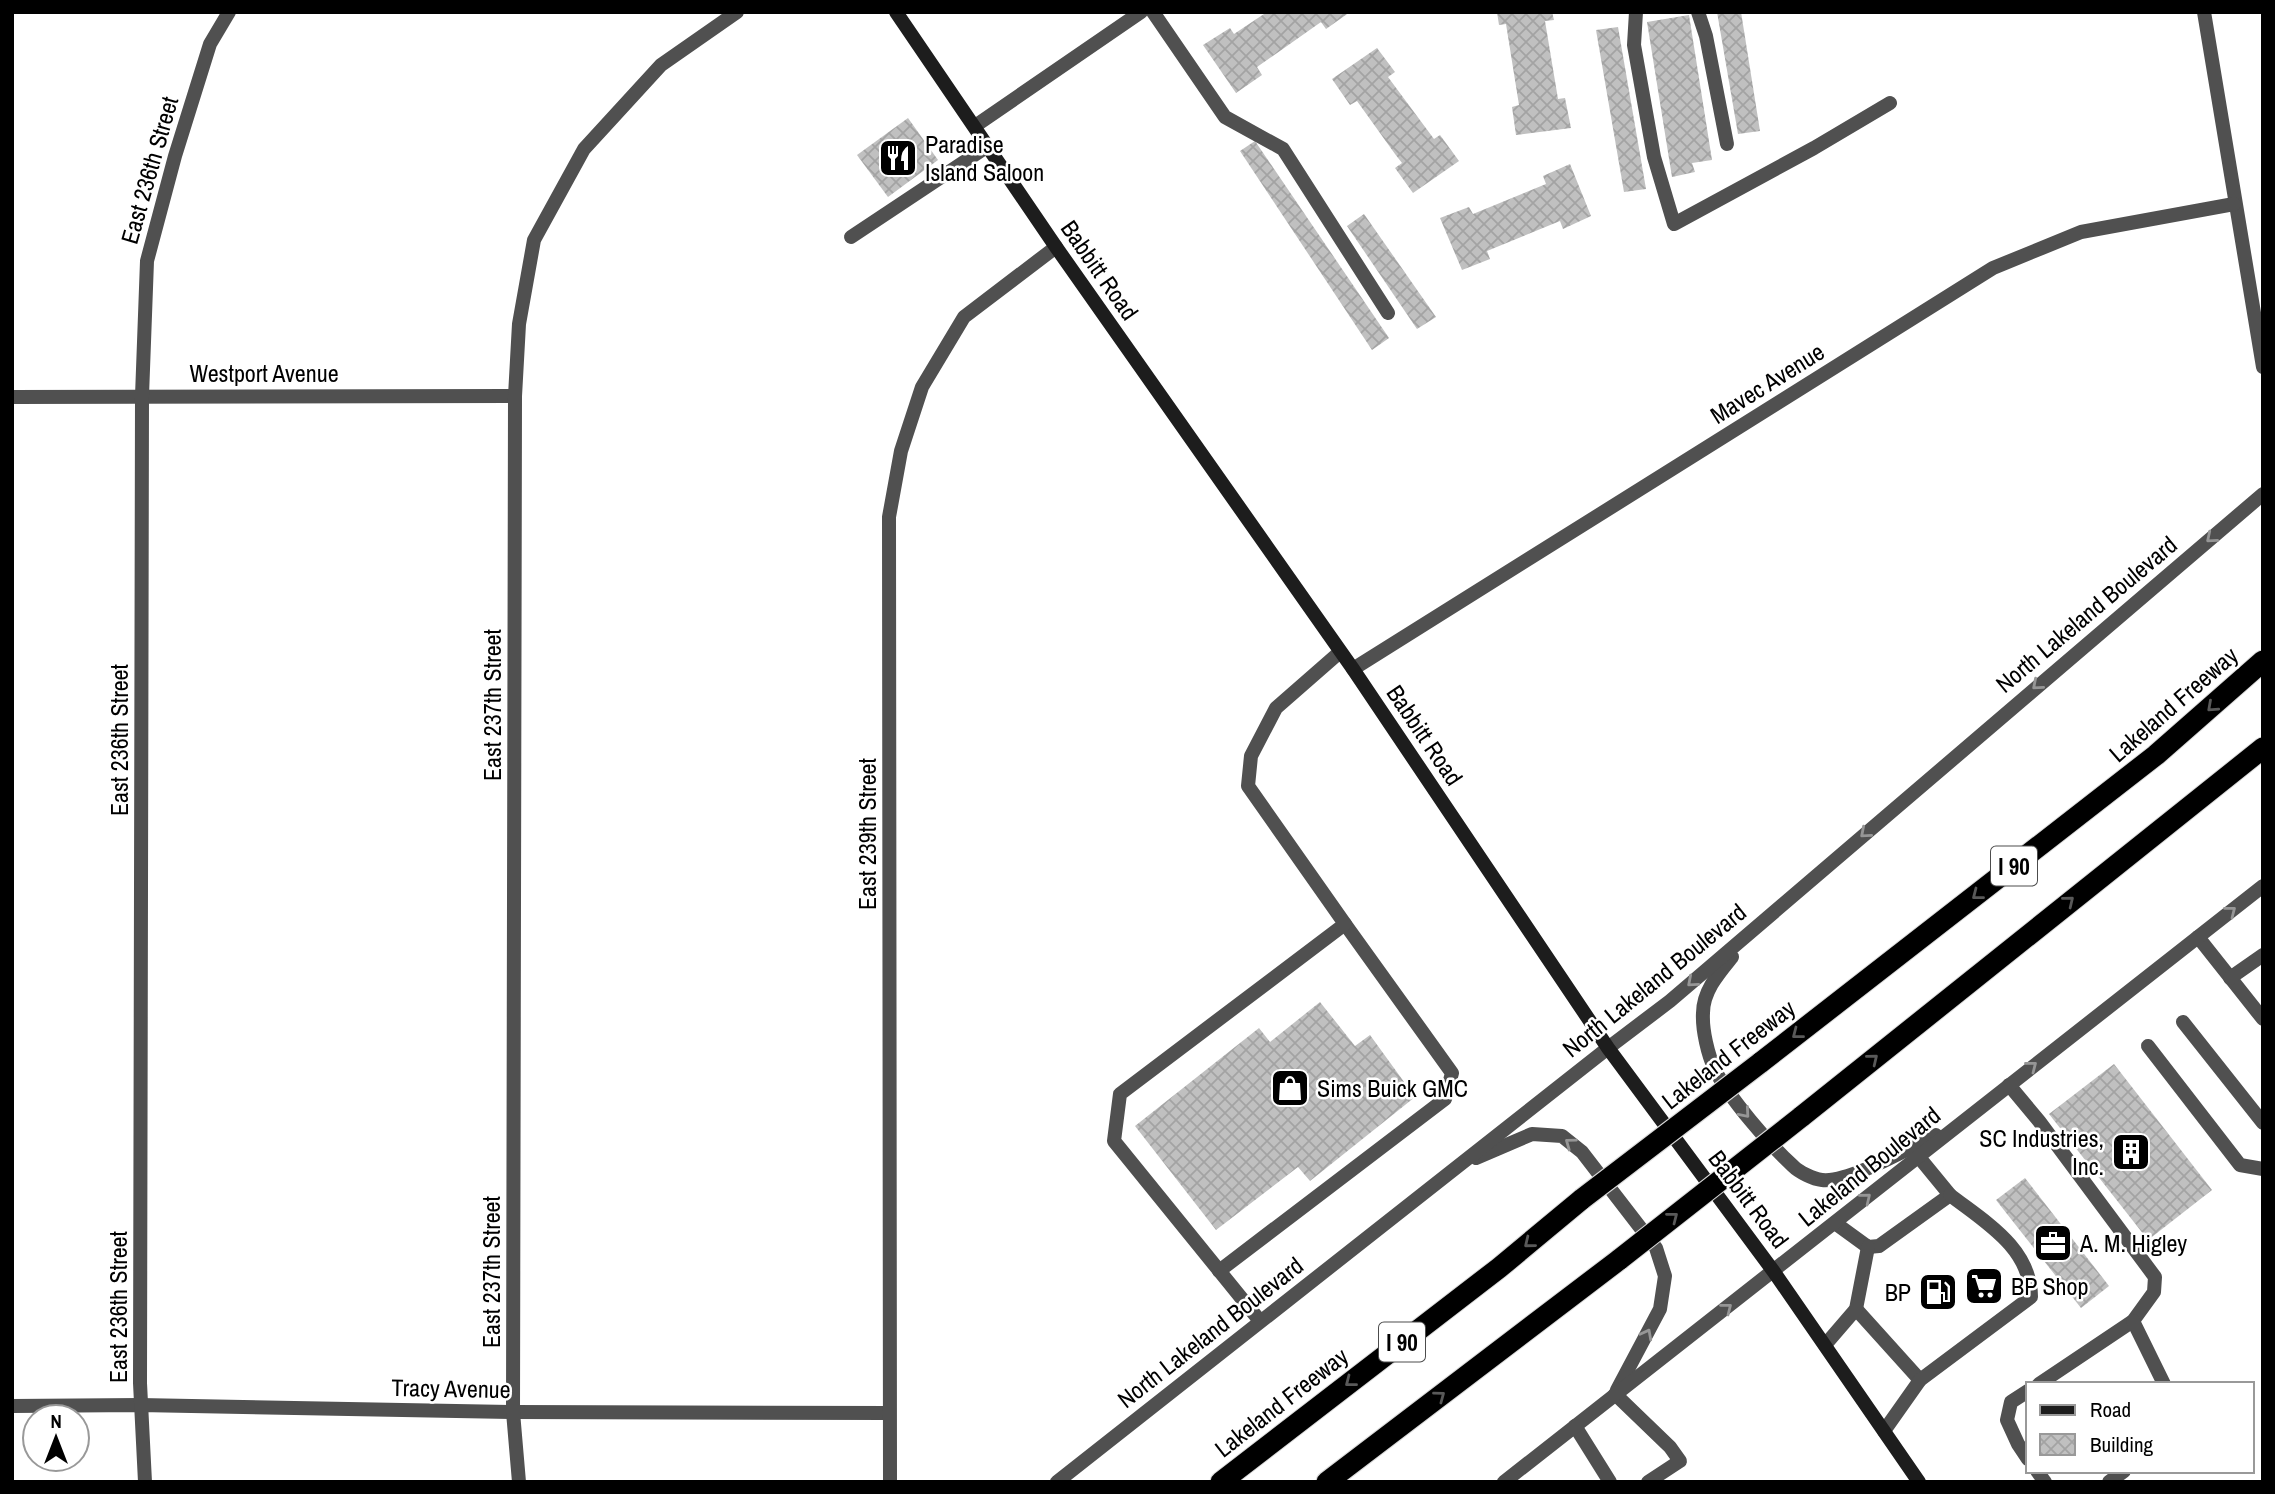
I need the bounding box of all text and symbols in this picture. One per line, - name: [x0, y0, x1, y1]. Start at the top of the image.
- street label: East 236th Street: [113, 92, 185, 248]
- place label: Paradise Island Saloon: [925, 128, 1044, 188]
- restaurant icon: Paradise Island Saloon: [877, 137, 919, 179]
- street label: Babbitt Road: [1054, 214, 1146, 326]
- street label: Mavec Avenue: [1704, 335, 1830, 431]
- street label: Westport Avenue: [189, 357, 339, 389]
- street label: North Lakeland Boulevard: [1989, 529, 2183, 699]
- one-way arrow: [2206, 530, 2219, 542]
- street label: East 237th Street: [476, 628, 508, 781]
- street label: Lakeland Freeway: [2102, 639, 2244, 769]
- street label: East 236th Street: [103, 663, 135, 816]
- one-way arrow: [2032, 677, 2045, 689]
- street label: Babbitt Road: [1380, 678, 1470, 792]
- one-way arrow: [2207, 698, 2220, 711]
- street label: East 239th Street: [851, 757, 883, 910]
- one-way arrow: [1860, 825, 1873, 837]
- road number: I 90: [1991, 846, 2037, 886]
- one-way arrow: [1972, 886, 1985, 899]
- street label: North Lakeland Boulevard: [1556, 896, 1752, 1064]
- one-way arrow: [2061, 897, 2074, 909]
- one-way arrow: [2223, 906, 2235, 919]
- one-way arrow: [1688, 974, 1701, 986]
- street label: Lakeland Freeway: [1655, 992, 1801, 1116]
- one-way arrow: [1792, 1026, 1805, 1039]
- one-way arrow: [1864, 1055, 1877, 1067]
- one-way arrow: [2025, 1062, 2037, 1075]
- shop icon: Sims Buick GMC: [1269, 1067, 1311, 1109]
- place label: Sims Buick GMC: [1317, 1072, 1468, 1104]
- street label: Lakeland Boulevard: [1791, 1099, 1947, 1233]
- one-way arrow: [1737, 1104, 1749, 1117]
- place label: SC Industries, Inc.: [1979, 1122, 2104, 1182]
- building icon: SC Industries, Inc.: [2110, 1131, 2152, 1173]
- one-way arrow: [1565, 1139, 1578, 1151]
- street label: Babbitt Road: [1702, 1143, 1796, 1255]
- one-way arrow: [1858, 1194, 1870, 1207]
- street label: East 237th Street: [475, 1195, 507, 1348]
- one-way arrow: [1666, 1212, 1678, 1225]
- office icon: A. M. Higley: [2032, 1222, 2074, 1264]
- place label: A. M. Higley: [2079, 1227, 2187, 1259]
- street label: East 236th Street: [102, 1230, 134, 1383]
- one-way arrow: [1525, 1234, 1537, 1247]
- street label: North Lakeland Boulevard: [1110, 1249, 1310, 1415]
- supermarket icon: BP Shop: [1963, 1265, 2005, 1307]
- place label: BP Shop: [2011, 1270, 2088, 1302]
- fuel station icon: BP: [1917, 1271, 1959, 1313]
- place label: BP: [1885, 1276, 1911, 1308]
- one-way arrow: [1720, 1303, 1732, 1316]
- road number: I 90: [1379, 1322, 1425, 1362]
- one-way arrow: [1639, 1329, 1652, 1341]
- street label: Lakeland Freeway: [1208, 1340, 1354, 1464]
- street label: Tracy Avenue: [391, 1371, 511, 1405]
- one-way arrow: [1345, 1374, 1358, 1387]
- legend: [2026, 1382, 2254, 1473]
- one-way arrow: [1432, 1391, 1445, 1404]
- text: Road: [2090, 1395, 2131, 1424]
- north arrow: [21, 1403, 91, 1473]
- text: N: [50, 1408, 62, 1434]
- text: Building: [2090, 1430, 2154, 1459]

